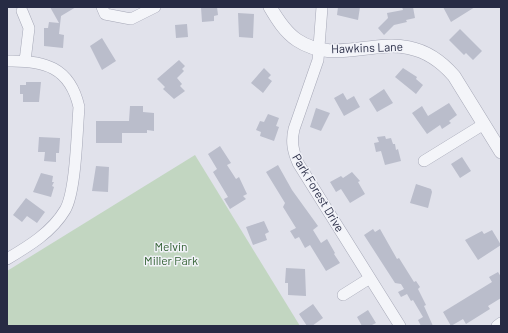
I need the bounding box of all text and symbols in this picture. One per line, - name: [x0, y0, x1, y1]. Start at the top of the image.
- street label: Hawkins Lane: [331, 40, 403, 56]
- street label: Park Forest Drive: [289, 151, 347, 235]
- park label: Melvin Miller Park: [144, 240, 198, 268]

